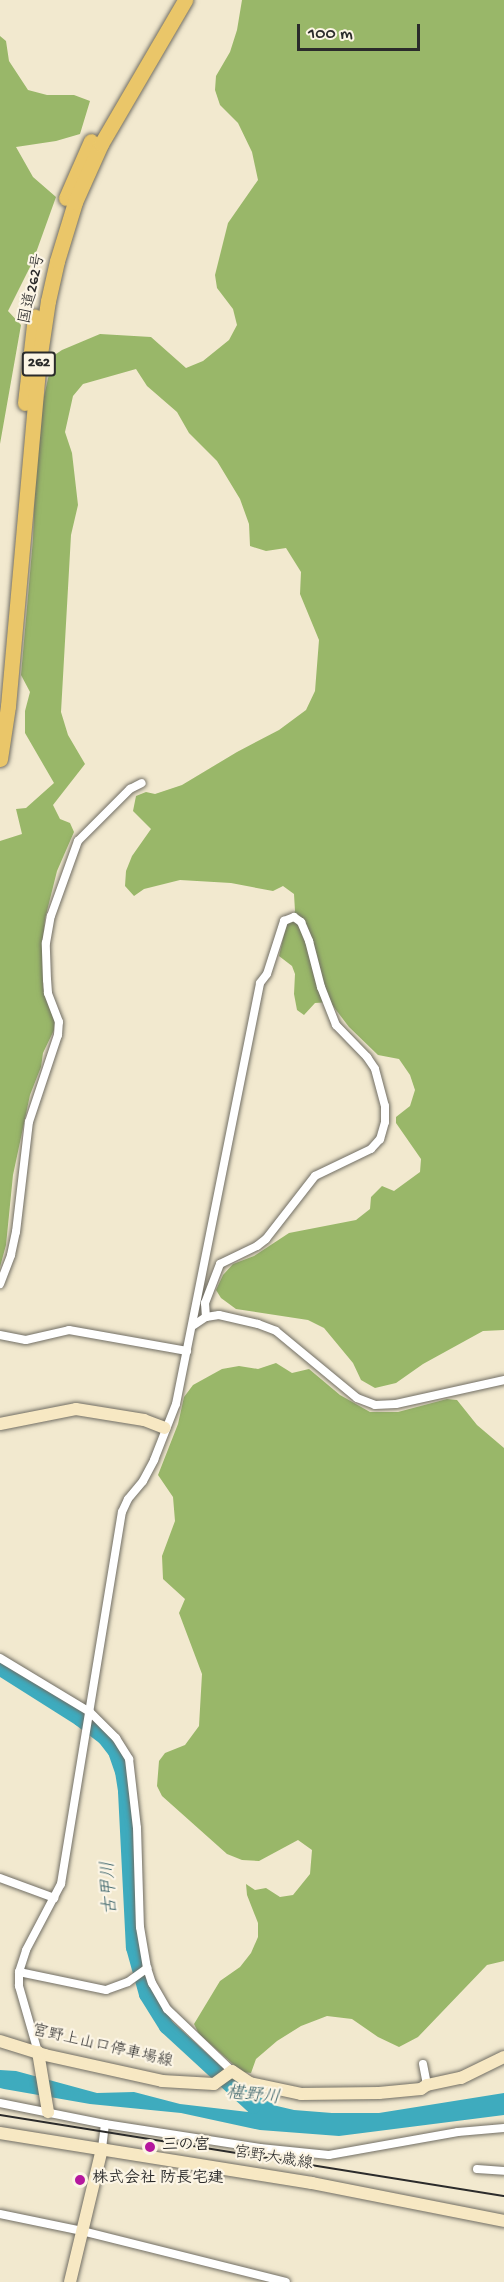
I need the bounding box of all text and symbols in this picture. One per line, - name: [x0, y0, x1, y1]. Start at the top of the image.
- scale bar: [300, 12, 423, 50]
- text: 100 m: [308, 24, 353, 45]
- street label: 国道262号: [17, 252, 51, 326]
- road number: 262: [21, 352, 57, 376]
- water label: 古甲川: [99, 1860, 123, 1916]
- street label: 宮野上山口停車場線: [30, 2022, 174, 2074]
- water label: 椹野川: [225, 2083, 281, 2111]
- place label: 三の宮: [162, 2137, 210, 2157]
- marker: 三の宮: [143, 2140, 157, 2154]
- street label: 宮野大歳線: [232, 2144, 314, 2176]
- place label: 株式会社 防長宅建: [92, 2170, 224, 2190]
- marker: 株式会社 防長宅建: [73, 2173, 87, 2187]

